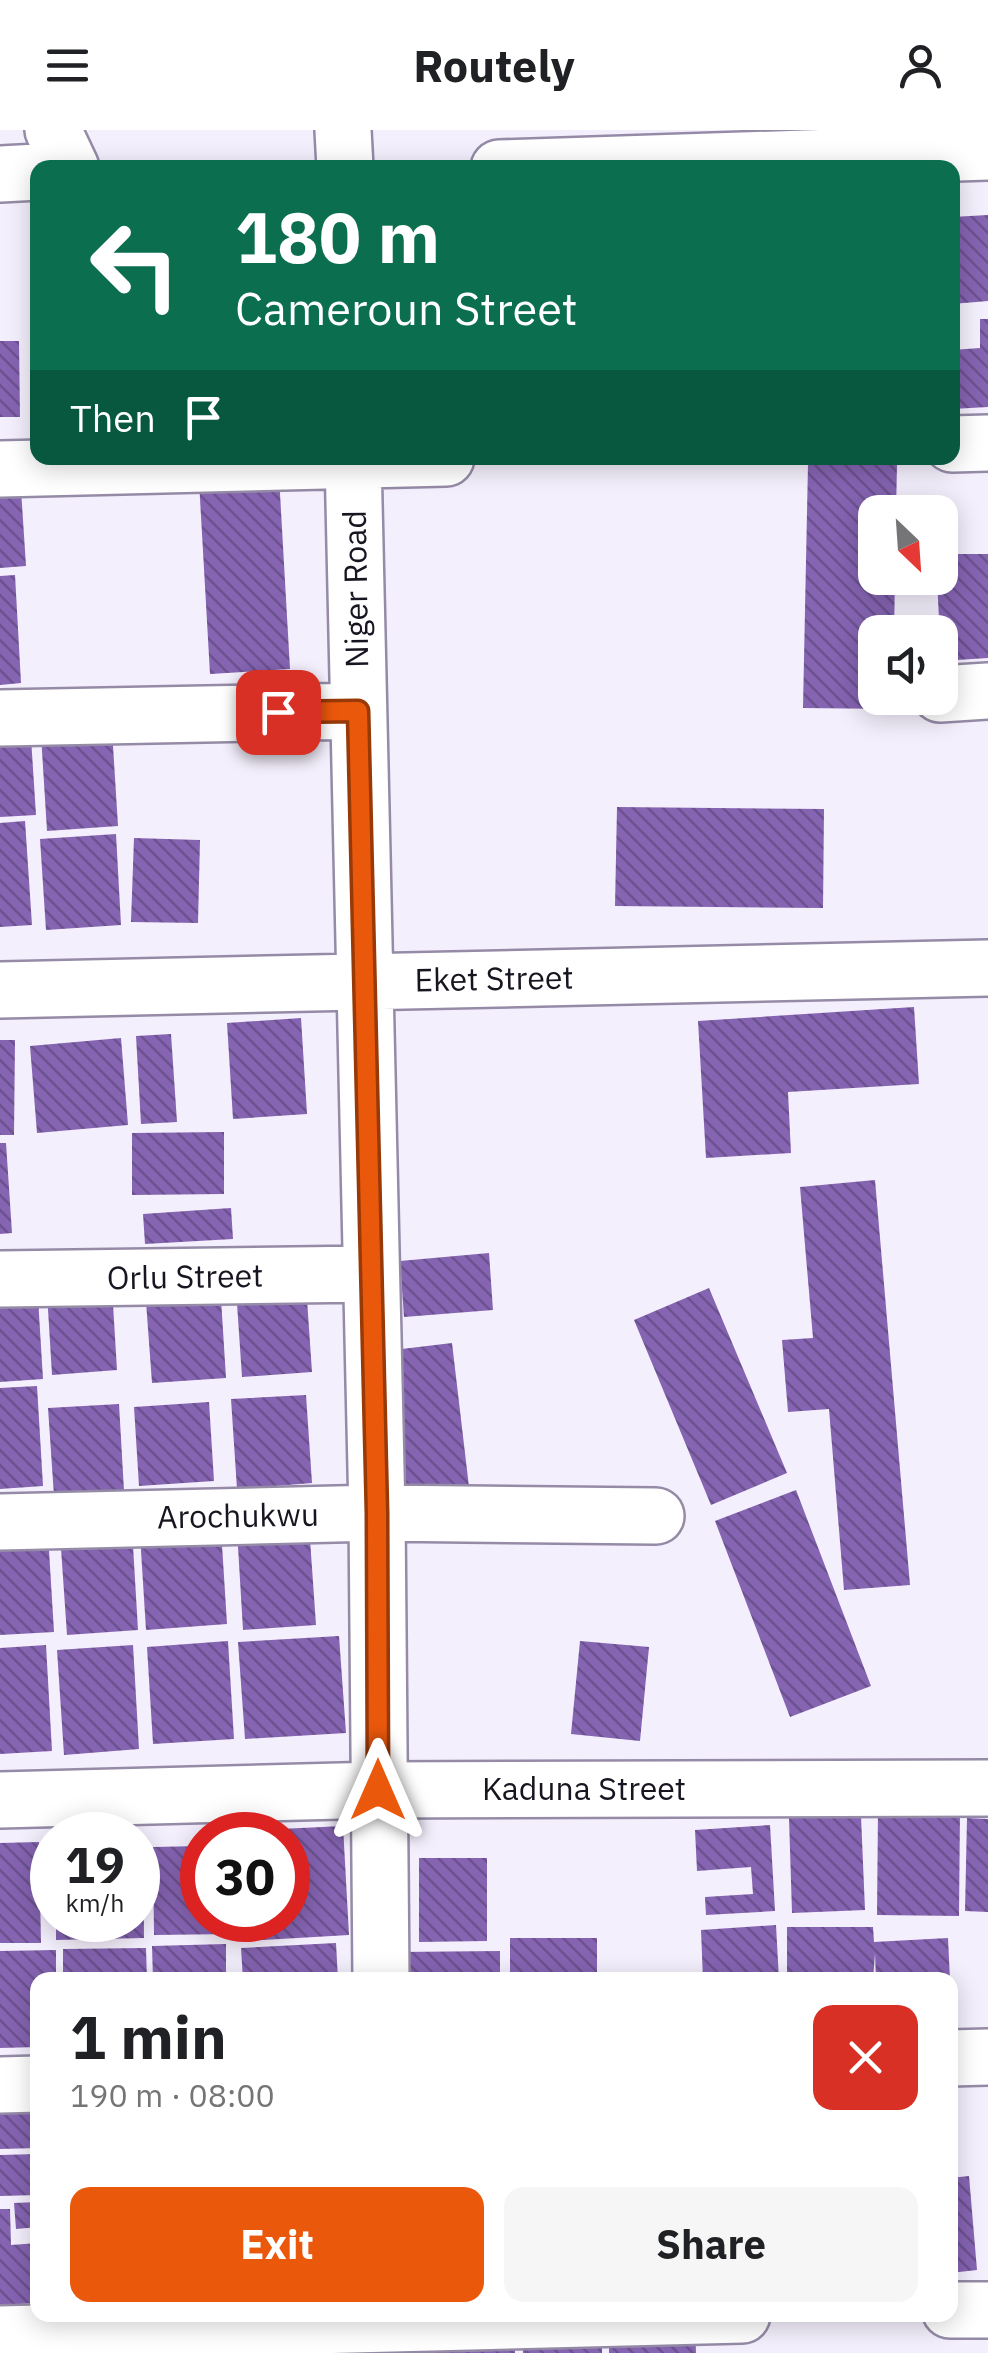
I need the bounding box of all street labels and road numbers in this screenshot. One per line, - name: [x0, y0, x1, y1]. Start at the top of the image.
- street label: Niger Road: [333, 510, 377, 668]
- street label: Eket Street: [414, 956, 574, 1000]
- street label: Orlu Street: [106, 1254, 264, 1298]
- street label: Arochukwu: [157, 1493, 319, 1537]
- street label: Kaduna Street: [482, 1767, 686, 1809]

